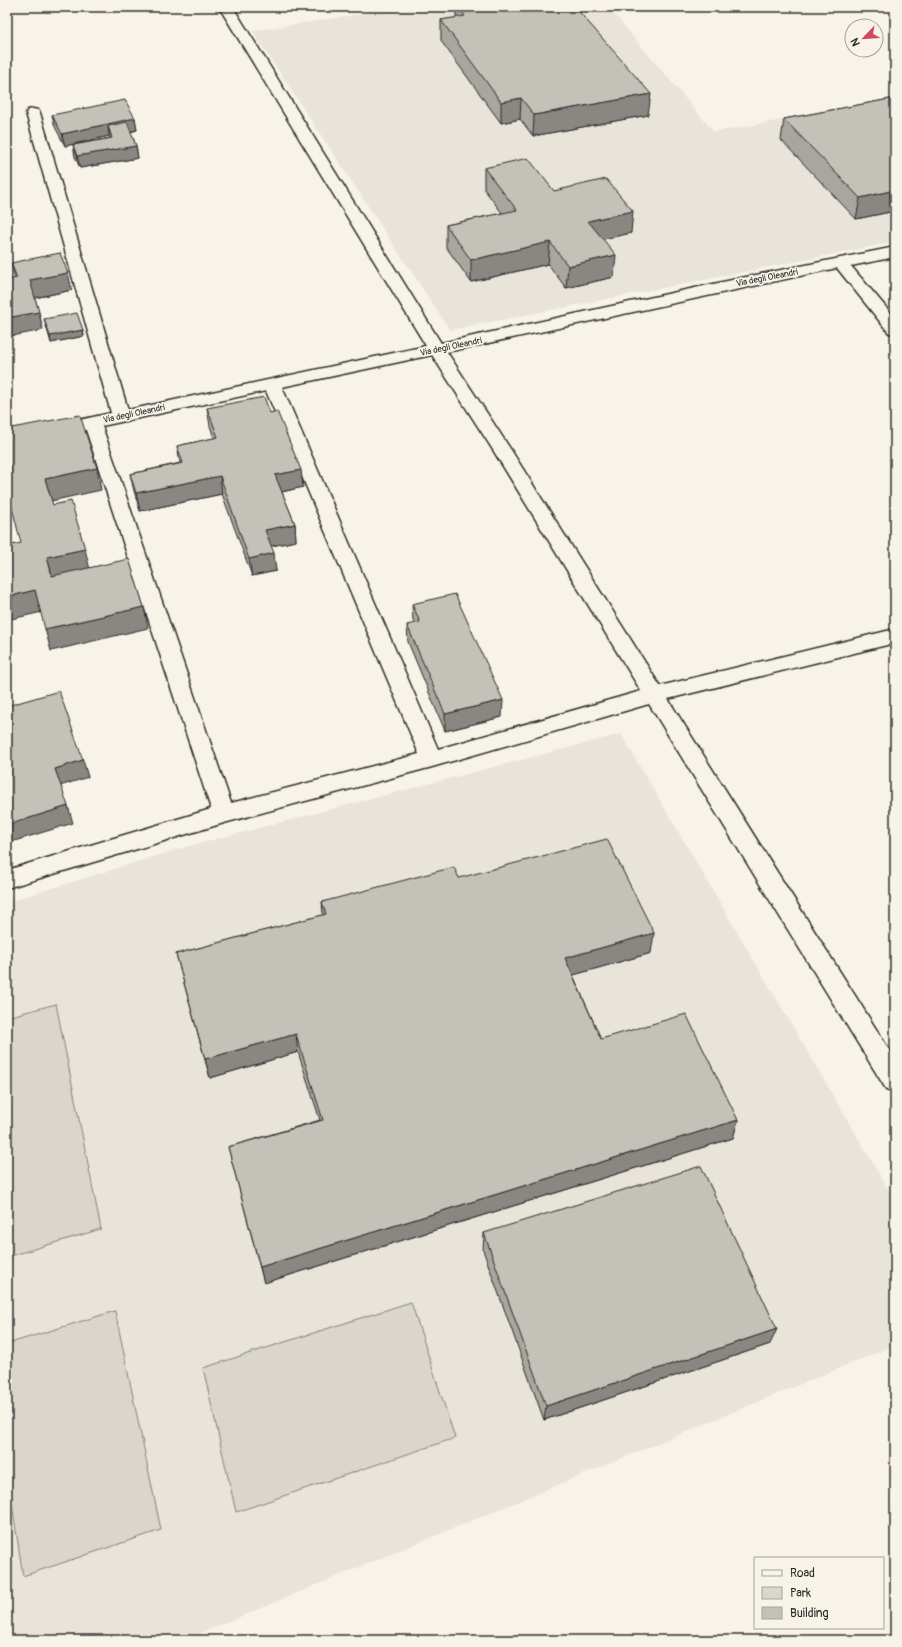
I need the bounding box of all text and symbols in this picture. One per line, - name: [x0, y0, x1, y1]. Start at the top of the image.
- north arrow: [844, 18, 884, 58]
- text: N: [848, 35, 863, 48]
- street label: Via degli Oleandri: [735, 267, 799, 289]
- street label: Via degli Oleandri: [419, 335, 483, 359]
- street label: Via degli Oleandri: [102, 402, 166, 426]
- legend: [754, 1557, 884, 1629]
- text: Road: [790, 1566, 815, 1581]
- text: Park: [790, 1586, 811, 1601]
- text: Building: [790, 1606, 829, 1621]

